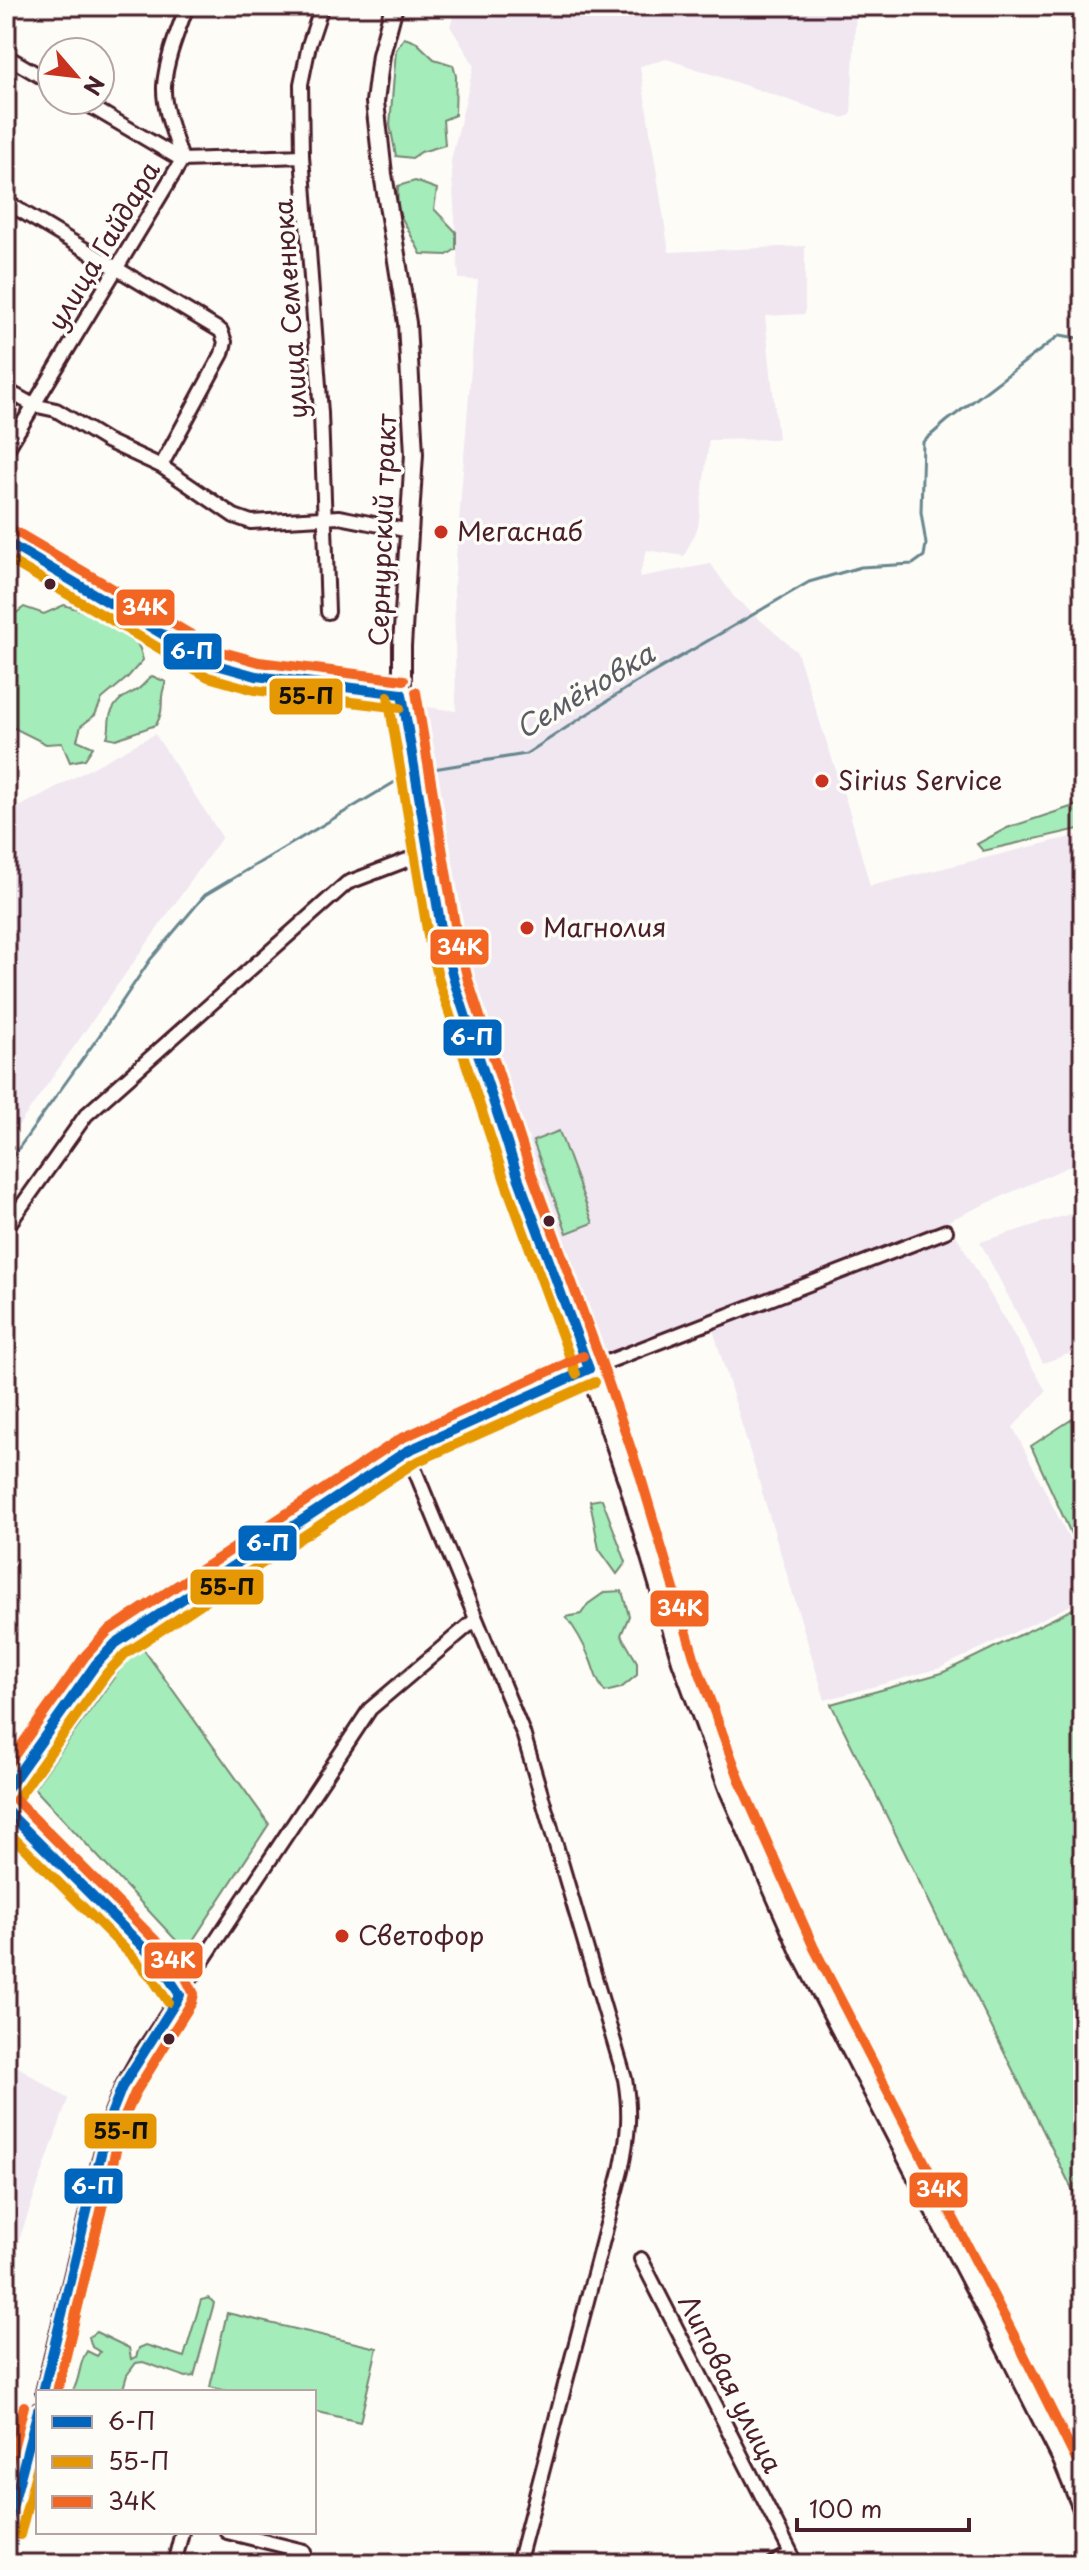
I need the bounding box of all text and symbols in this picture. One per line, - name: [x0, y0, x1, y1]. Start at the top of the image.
- north arrow: [36, 36, 116, 116]
- text: N: [76, 71, 114, 102]
- street label: улица Гайдара: [37, 153, 169, 337]
- street label: улица Семенюка: [262, 197, 317, 420]
- street label: Сернурский тракт: [358, 412, 405, 647]
- place label: Мегаснаб: [457, 511, 583, 550]
- marker: Мегаснаб: [432, 523, 450, 541]
- unlabelled marker: [42, 576, 58, 592]
- line badge: 34К: [115, 588, 176, 627]
- text: 34К: [122, 589, 168, 622]
- water label: Семёновка: [507, 631, 662, 748]
- line badge: 6-П: [162, 632, 223, 671]
- text: 6-П: [170, 633, 214, 666]
- line badge: 55-П: [268, 677, 344, 716]
- text: 55-П: [278, 678, 334, 711]
- place label: Sirius Service: [838, 760, 1002, 799]
- marker: Sirius Service: [813, 772, 831, 790]
- place label: Магнолия: [543, 907, 666, 946]
- marker: Магнолия: [518, 919, 536, 937]
- line badge: 34К: [429, 928, 490, 966]
- text: 34К: [437, 929, 483, 962]
- line badge: 6-П: [442, 1018, 503, 1057]
- text: 6-П: [450, 1019, 494, 1052]
- unlabelled marker: [541, 1213, 557, 1229]
- line badge: 6-П: [237, 1524, 298, 1562]
- text: 6-П: [246, 1525, 290, 1558]
- line badge: 55-П: [189, 1568, 265, 1606]
- text: 55-П: [199, 1569, 255, 1602]
- line badge: 34К: [649, 1589, 710, 1628]
- text: 34К: [657, 1590, 703, 1623]
- place label: Светофор: [358, 1915, 484, 1954]
- marker: Светофор: [333, 1927, 351, 1945]
- line badge: 34К: [143, 1941, 204, 1980]
- text: 34К: [150, 1942, 196, 1975]
- unlabelled marker: [161, 2031, 177, 2047]
- line badge: 55-П: [83, 2112, 158, 2150]
- text: 55-П: [93, 2113, 149, 2146]
- line badge: 6-П: [63, 2167, 124, 2205]
- text: 6-П: [71, 2168, 115, 2201]
- line badge: 34К: [908, 2171, 969, 2209]
- text: 34К: [916, 2171, 962, 2204]
- street label: Липовая улица: [670, 2287, 793, 2480]
- legend: [36, 2390, 316, 2534]
- text: 6-П: [108, 2402, 156, 2438]
- text: 55-П: [108, 2442, 170, 2478]
- text: 34К: [108, 2482, 157, 2518]
- scale bar: [797, 2482, 969, 2532]
- text: 100 m: [809, 2490, 882, 2526]

